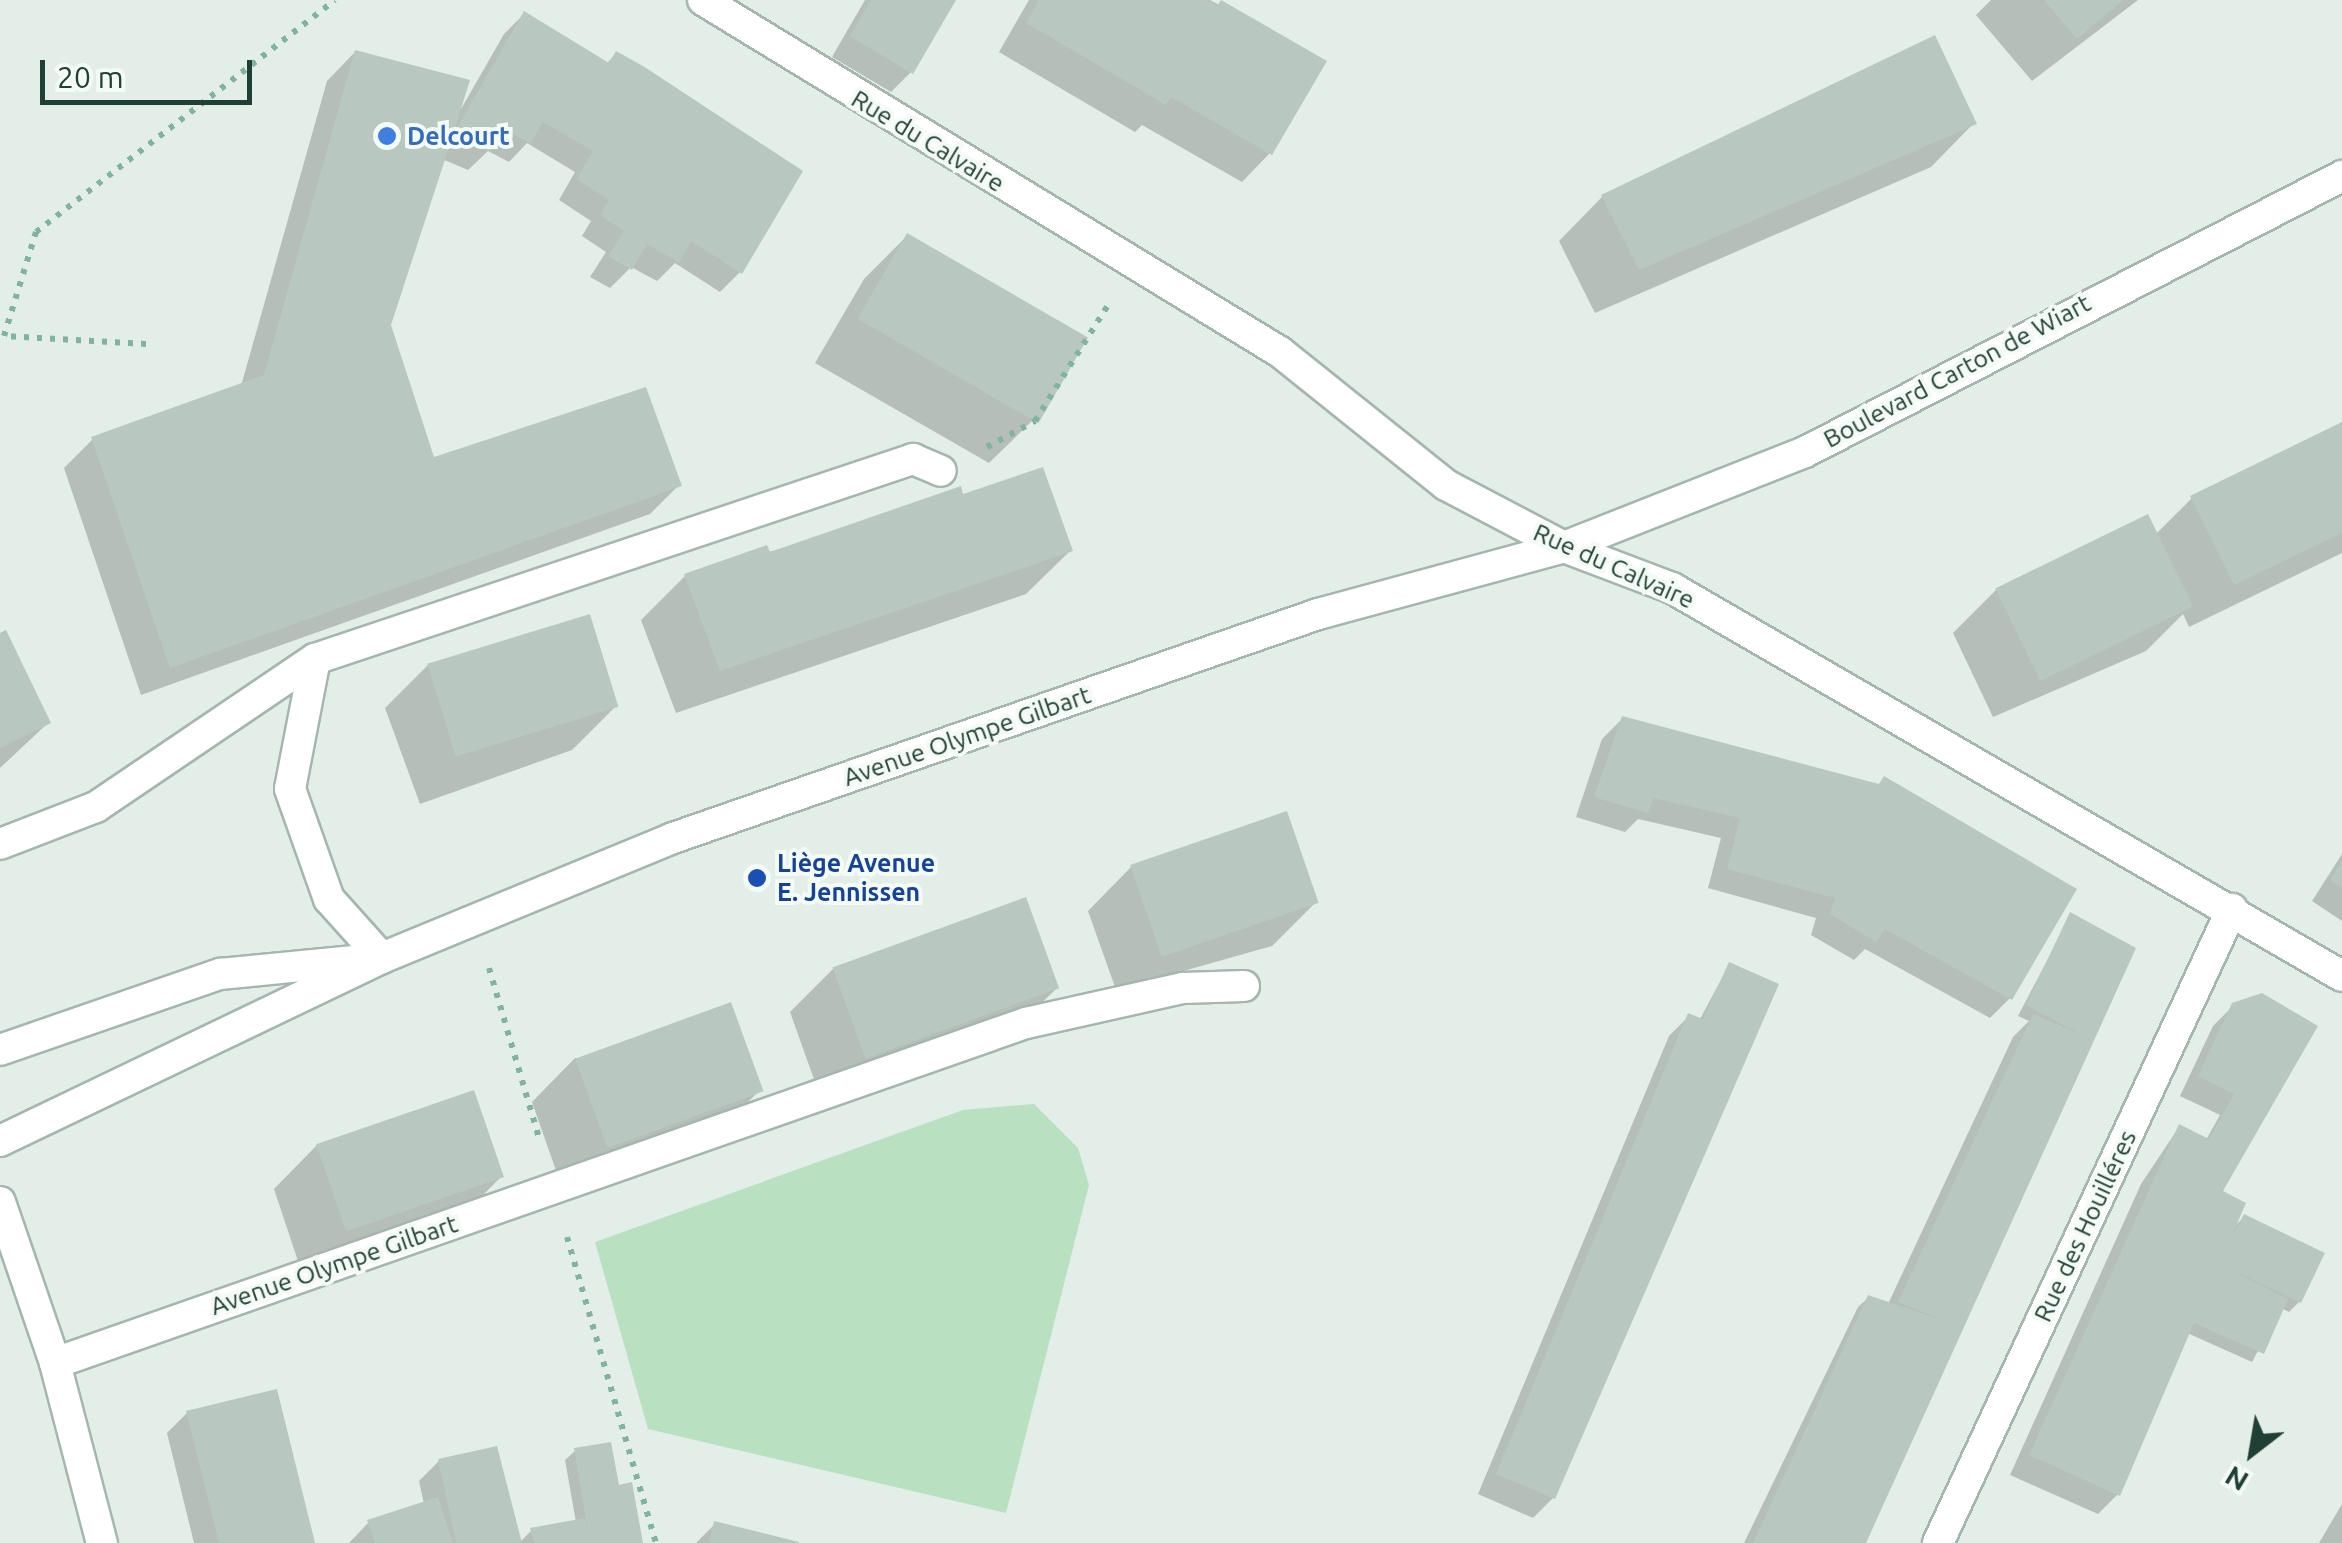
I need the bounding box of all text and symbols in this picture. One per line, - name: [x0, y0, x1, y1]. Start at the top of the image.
- scale bar: [45, 40, 258, 102]
- text: 20 m: [57, 60, 124, 94]
- street label: Rue du Calvaire: [846, 84, 1010, 198]
- place label: Delcourt: [407, 121, 510, 151]
- marker: Delcourt: [376, 125, 398, 147]
- street label: Boulevard Carton de Wiart: [1818, 288, 2096, 454]
- street label: Rue du Calvaire: [1529, 517, 1699, 615]
- street label: Avenue Olympe Gilbart: [839, 680, 1095, 792]
- place label: Liège Avenue E. Jennissen: [777, 849, 935, 908]
- marker: Liège Avenue E. Jennissen: [746, 867, 768, 889]
- street label: Rue des Houilléres: [2028, 1126, 2142, 1326]
- street label: Avenue Olympe Gilbart: [206, 1209, 462, 1321]
- north arrow: [2202, 1403, 2302, 1503]
- text: N: [2219, 1460, 2253, 1498]

